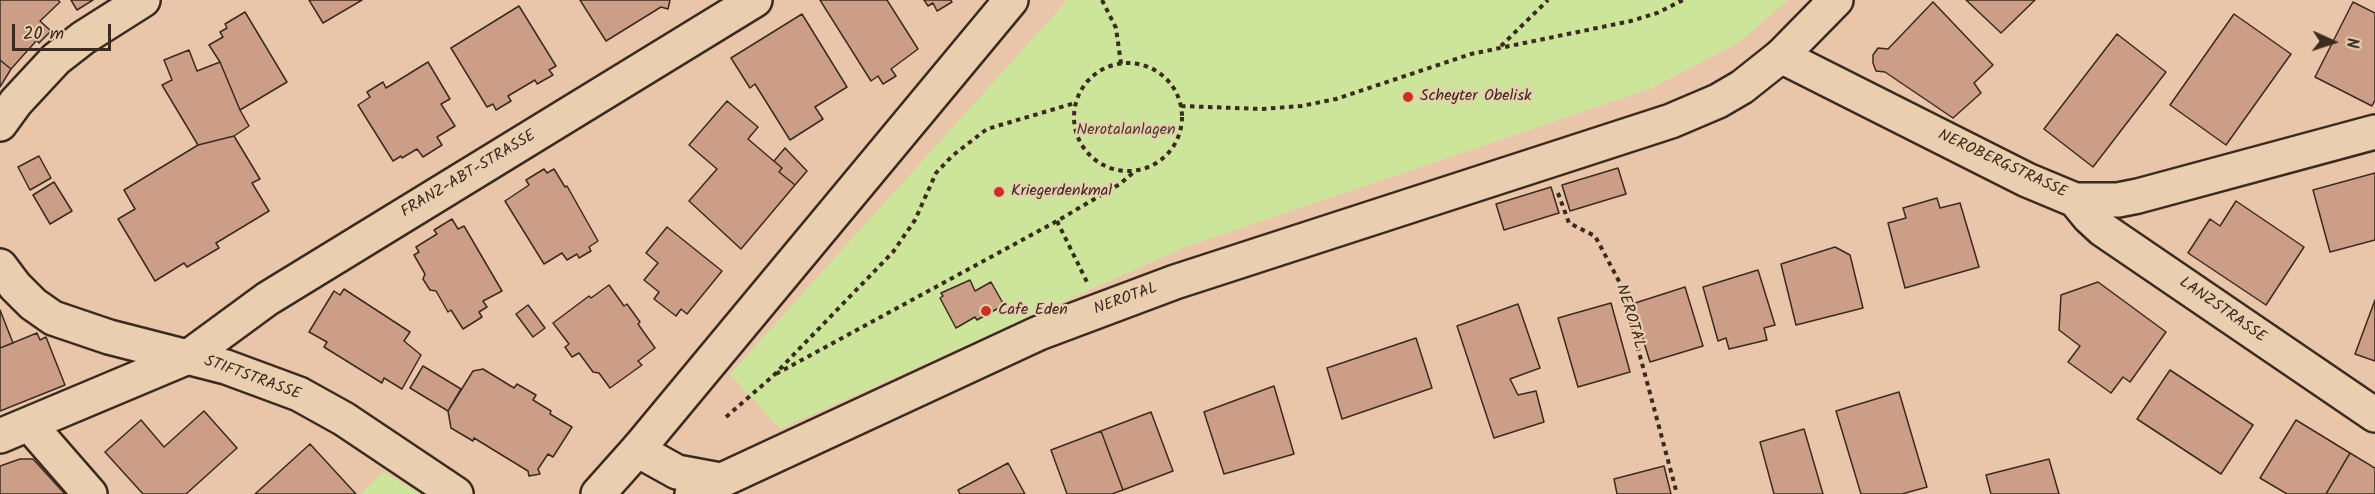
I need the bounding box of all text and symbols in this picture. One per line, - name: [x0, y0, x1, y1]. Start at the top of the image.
- scale bar: [15, 12, 114, 50]
- north arrow: [2303, 12, 2363, 72]
- text: 20 m: [23, 20, 64, 49]
- text: N: [2339, 37, 2364, 49]
- place label: Scheyter Obelisk: [1420, 87, 1531, 107]
- marker: Scheyter Obelisk: [1401, 90, 1415, 104]
- park label: Nerotalanlagen: [1077, 121, 1175, 141]
- street label: FRANZ-ABT-STRASSE: [398, 127, 540, 223]
- street label: NEROBERGSTRASSE: [1934, 127, 2070, 203]
- place label: Kriegerdenkmal: [1011, 182, 1112, 202]
- marker: Kriegerdenkmal: [992, 185, 1006, 199]
- street label: LANZSTRASSE: [2175, 274, 2269, 348]
- street label: NEROTAL: [1092, 280, 1160, 320]
- street label: NEROTAL: [1610, 282, 1648, 352]
- place label: Cafe Eden: [998, 301, 1068, 321]
- marker: Cafe Eden: [979, 304, 993, 318]
- street label: STIFTSTRASSE: [201, 353, 303, 405]

